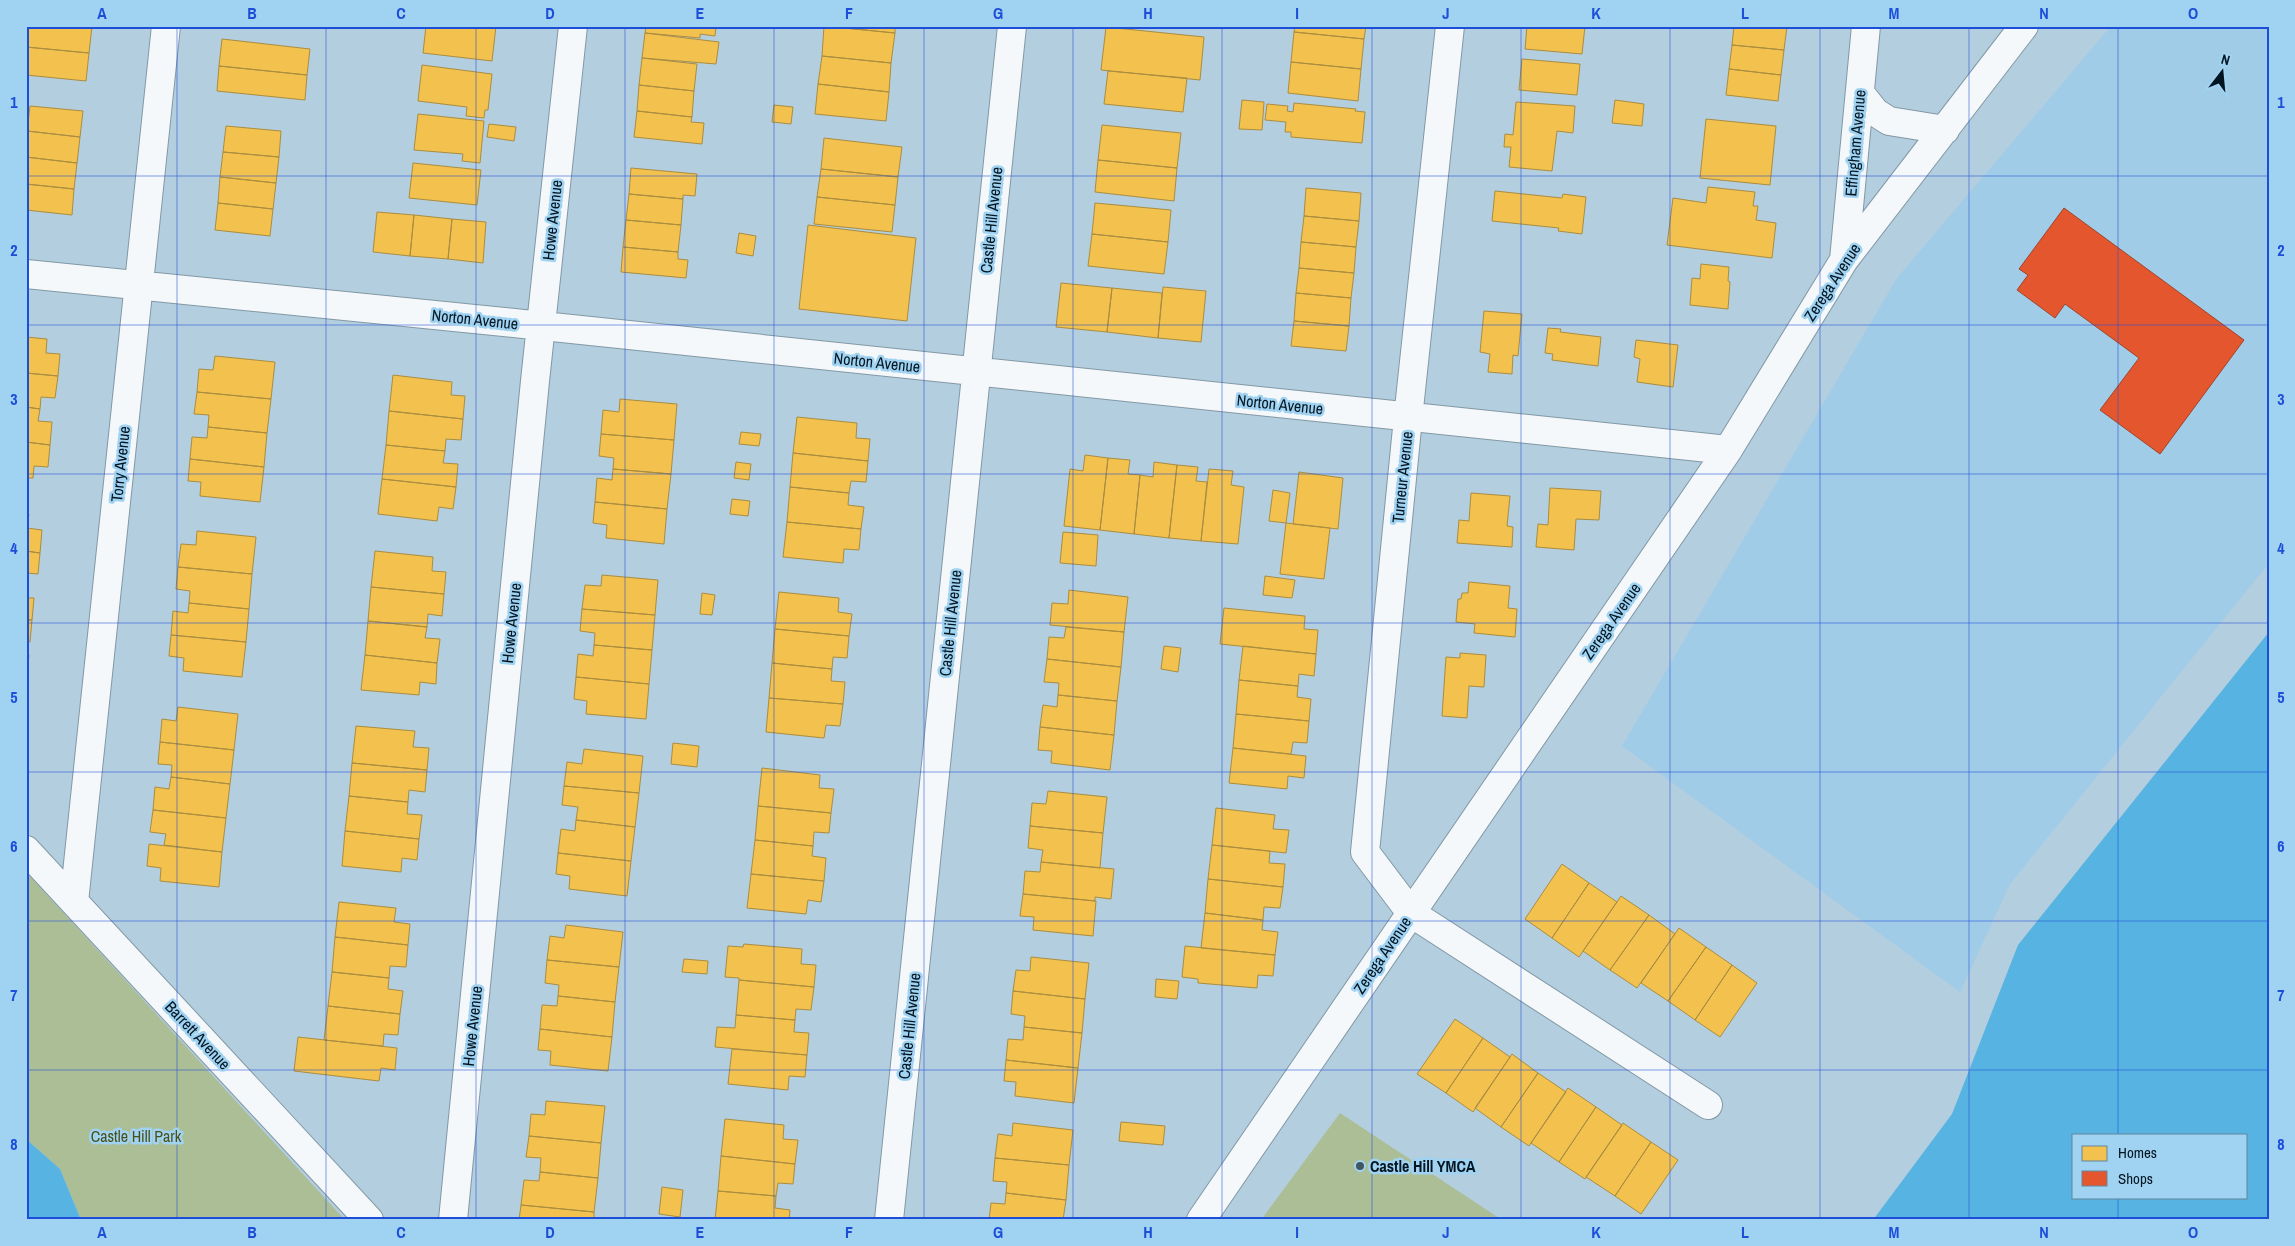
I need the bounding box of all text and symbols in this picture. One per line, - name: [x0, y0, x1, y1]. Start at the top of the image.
- text: A: [97, 2, 107, 24]
- text: B: [247, 2, 257, 24]
- text: C: [396, 2, 406, 24]
- text: D: [545, 2, 555, 24]
- text: E: [696, 2, 705, 24]
- text: F: [845, 2, 853, 24]
- text: G: [993, 2, 1003, 24]
- text: H: [1143, 2, 1153, 24]
- text: I: [1295, 2, 1299, 24]
- text: J: [1442, 2, 1450, 24]
- text: K: [1591, 2, 1601, 24]
- text: L: [1741, 2, 1749, 24]
- text: M: [1889, 2, 1900, 24]
- text: N: [2039, 2, 2049, 24]
- text: O: [2188, 2, 2198, 24]
- north arrow: [2198, 48, 2248, 98]
- text: N: [2219, 50, 2232, 69]
- street label: Effingham Avenue: [1839, 89, 1871, 197]
- text: 1: [10, 91, 18, 113]
- text: 1: [2277, 91, 2285, 113]
- street label: Castle Hill Avenue: [974, 166, 1008, 274]
- street label: Howe Avenue: [537, 179, 567, 261]
- text: 2: [10, 239, 18, 261]
- street label: Zerega Avenue: [1799, 239, 1865, 325]
- text: 2: [2277, 239, 2285, 261]
- street label: Norton Avenue: [431, 304, 519, 334]
- street label: Norton Avenue: [833, 347, 921, 377]
- text: 3: [10, 388, 18, 410]
- text: 3: [2277, 388, 2285, 410]
- street label: Norton Avenue: [1236, 389, 1324, 419]
- street label: Torry Avenue: [105, 425, 135, 503]
- street label: Turneur Avenue: [1386, 430, 1418, 524]
- text: 4: [10, 537, 18, 559]
- text: 4: [2277, 537, 2285, 559]
- street label: Castle Hill Avenue: [933, 569, 967, 677]
- street label: Zerega Avenue: [1577, 578, 1645, 664]
- street label: Howe Avenue: [496, 582, 526, 664]
- text: 5: [10, 686, 18, 708]
- text: 5: [2277, 686, 2285, 708]
- text: 6: [10, 835, 18, 857]
- text: 6: [2277, 835, 2285, 857]
- street label: Zerega Avenue: [1348, 912, 1416, 998]
- street label: Castle Hill Avenue: [892, 972, 926, 1080]
- text: 7: [10, 984, 18, 1006]
- text: 7: [2277, 984, 2285, 1006]
- street label: Howe Avenue: [457, 985, 487, 1067]
- street label: Barrett Avenue: [160, 996, 236, 1074]
- park label: Castle Hill Park: [91, 1125, 182, 1147]
- text: 8: [10, 1133, 18, 1155]
- text: 8: [2277, 1133, 2285, 1155]
- legend: [2072, 1134, 2248, 1198]
- text: Homes: [2118, 1142, 2157, 1163]
- place label: Castle Hill YMCA: [1370, 1155, 1476, 1177]
- marker: Castle Hill YMCA: [1354, 1160, 1366, 1172]
- text: Shops: [2118, 1168, 2153, 1189]
- text: A: [97, 1221, 107, 1243]
- text: B: [247, 1221, 257, 1243]
- text: C: [396, 1221, 406, 1243]
- text: D: [545, 1221, 555, 1243]
- text: E: [696, 1221, 705, 1243]
- text: F: [845, 1221, 853, 1243]
- text: G: [993, 1221, 1003, 1243]
- text: H: [1143, 1221, 1153, 1243]
- text: I: [1295, 1221, 1299, 1243]
- text: J: [1442, 1221, 1450, 1243]
- text: K: [1591, 1221, 1601, 1243]
- text: L: [1741, 1221, 1749, 1243]
- text: M: [1889, 1221, 1900, 1243]
- text: N: [2039, 1221, 2049, 1243]
- text: O: [2188, 1221, 2198, 1243]

